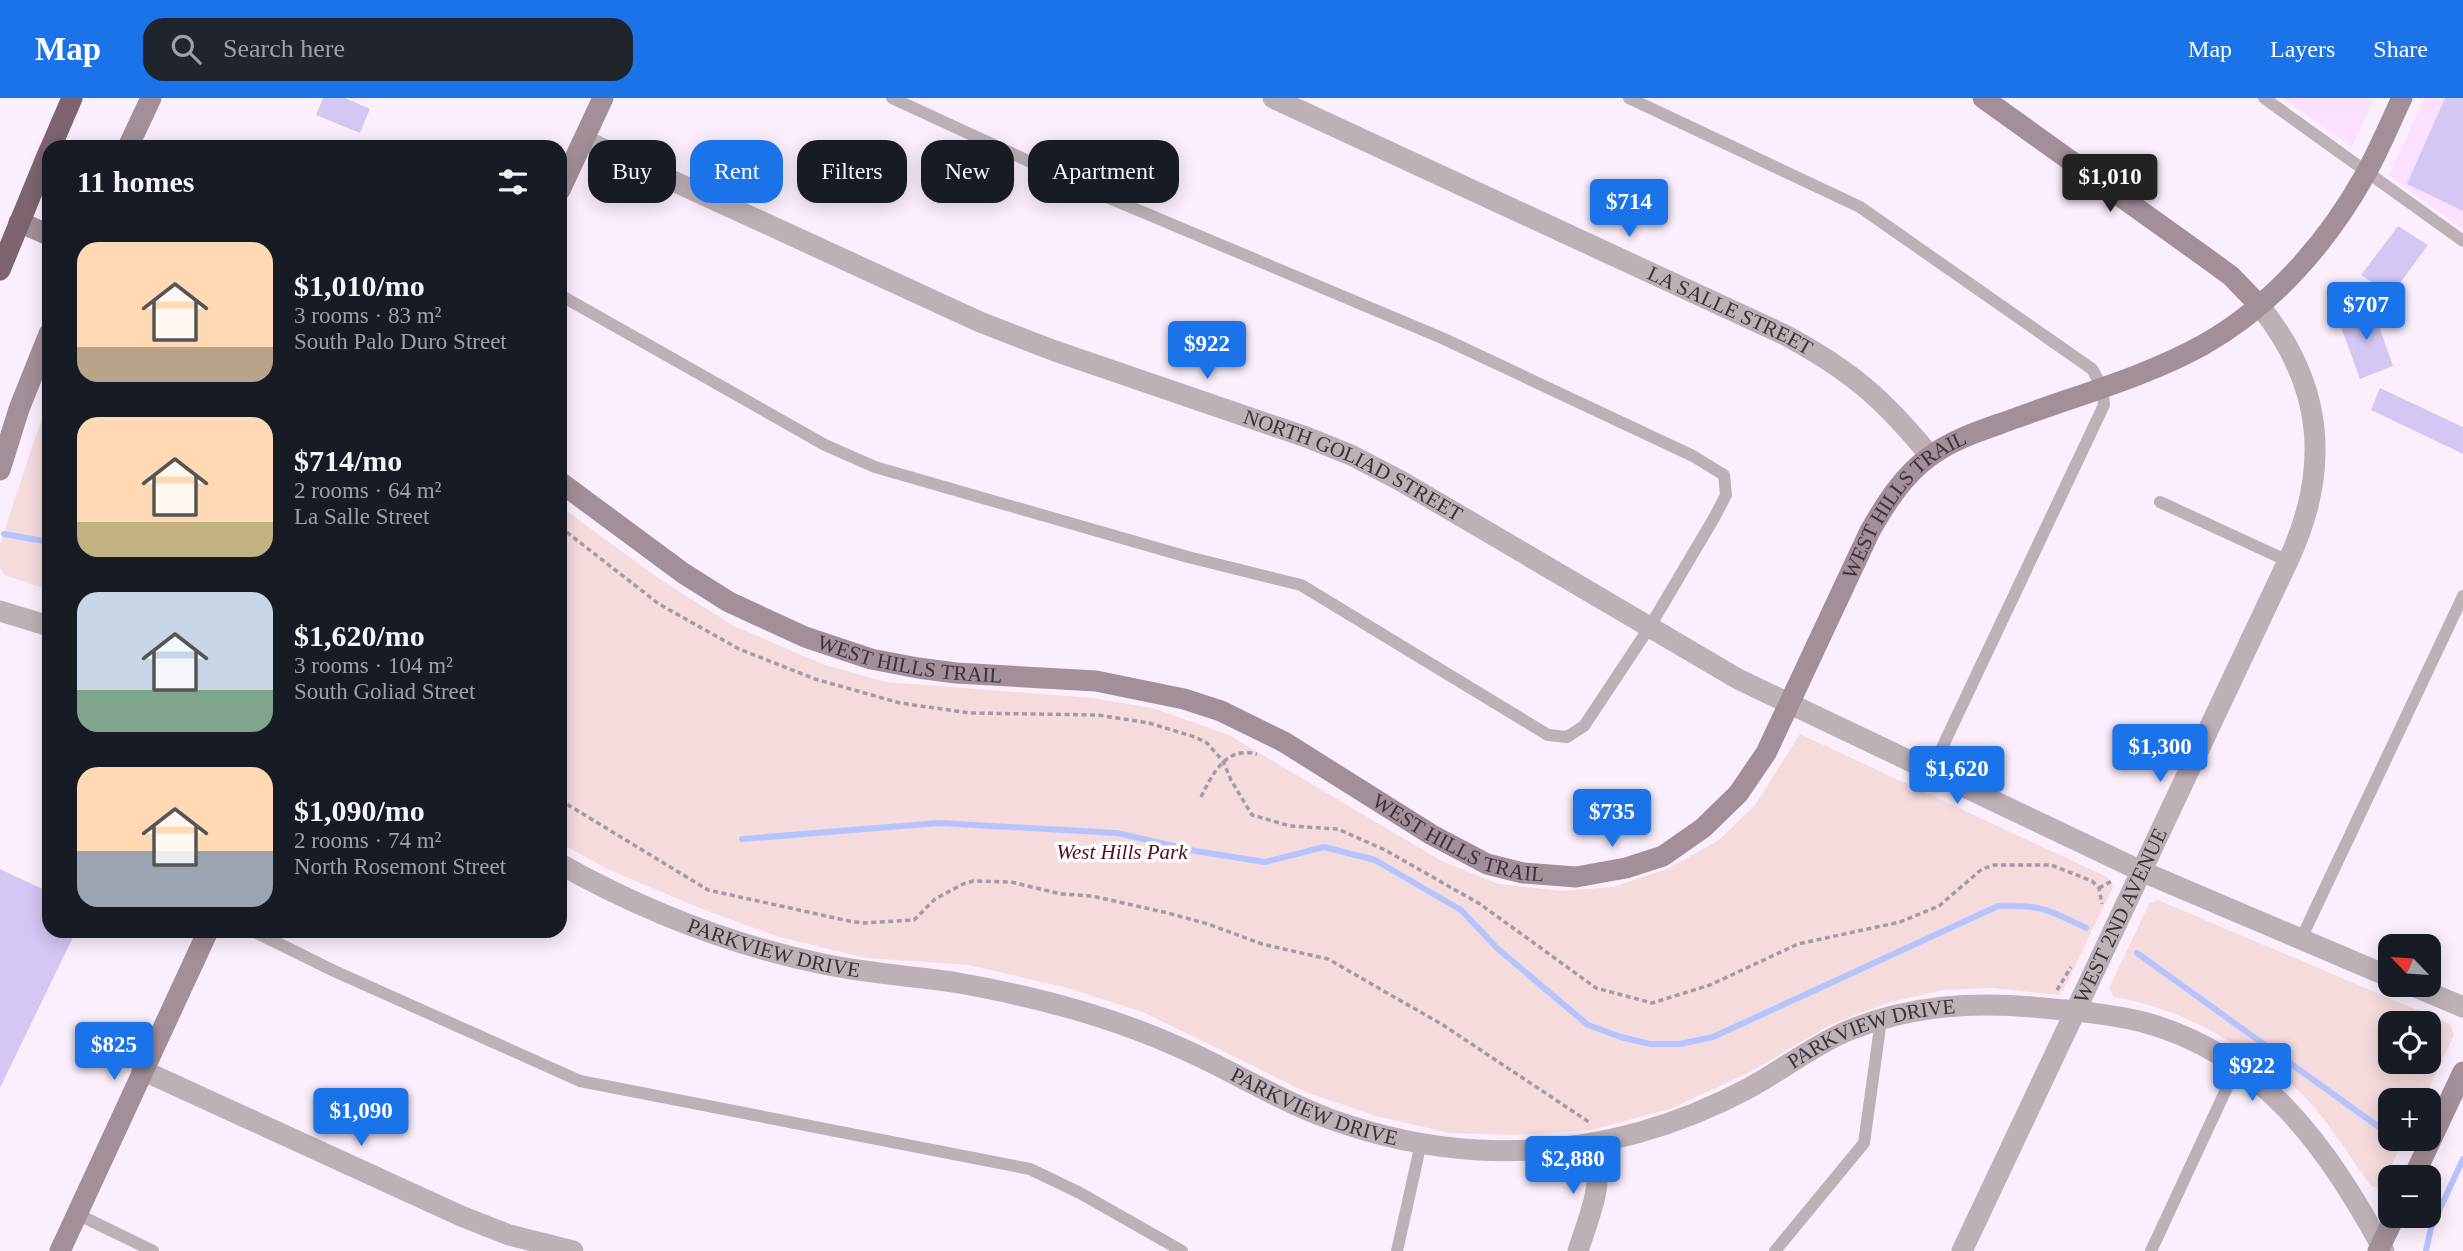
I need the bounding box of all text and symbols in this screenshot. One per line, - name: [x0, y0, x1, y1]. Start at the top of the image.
- search box: [143, 18, 633, 81]
- icon: search: [167, 30, 205, 68]
- text: Map: [35, 31, 101, 67]
- text: Search here: [223, 34, 345, 63]
- text: Map: [2188, 36, 2232, 62]
- text: Layers: [2270, 36, 2335, 62]
- text: Share: [2373, 36, 2428, 62]
- chip: Buy: [588, 140, 676, 203]
- chip: Rent: [690, 140, 783, 203]
- chip: Filters: [797, 140, 907, 203]
- chip: New: [921, 140, 1014, 203]
- chip: Apartment: [1028, 140, 1179, 203]
- pin: $1,010: [2053, 155, 2167, 214]
- icon: filters: [494, 163, 532, 201]
- text: $1,010: [2078, 164, 2142, 189]
- text: 11 homes: [77, 165, 195, 198]
- pin: $714: [1588, 180, 1670, 239]
- text: $714: [1606, 189, 1652, 214]
- street label: LA SALLE STREET: [1644, 261, 1817, 360]
- text: $1,010/mo: [294, 269, 425, 302]
- icon: home: [133, 270, 217, 354]
- pin: $707: [2325, 282, 2407, 342]
- text: $707: [2343, 292, 2389, 317]
- text: 3 rooms · 83 m²: [294, 303, 441, 328]
- pin: $922: [1166, 322, 1248, 381]
- text: South Palo Duro Street: [294, 329, 507, 354]
- text: $922: [1184, 331, 1230, 356]
- street label: NORTH GOLIAD STREET: [1241, 405, 1467, 526]
- street label: WEST HILLS TRAIL: [1837, 426, 1970, 583]
- text: $714/mo: [294, 444, 402, 477]
- icon: home: [133, 445, 217, 529]
- text: 2 rooms · 64 m²: [294, 478, 441, 503]
- text: La Salle Street: [294, 504, 429, 529]
- text: $1,620/mo: [294, 619, 425, 652]
- icon: home: [133, 620, 217, 704]
- street label: WEST HILLS TRAIL: [814, 630, 1003, 688]
- text: 3 rooms · 104 m²: [294, 653, 453, 678]
- text: South Goliad Street: [294, 679, 475, 704]
- pin: $1,300: [2103, 724, 2217, 784]
- text: $1,300: [2128, 734, 2192, 759]
- pin: $1,620: [1900, 746, 2014, 806]
- text: $1,620: [1925, 756, 1989, 781]
- street label: WEST HILLS TRAIL: [1368, 789, 1545, 887]
- pin: $735: [1571, 790, 1653, 849]
- text: $1,090/mo: [294, 794, 425, 827]
- icon: home: [133, 795, 217, 879]
- text: $735: [1589, 799, 1635, 824]
- street label: WEST 2ND AVENUE: [2069, 824, 2172, 1007]
- text: 2 rooms · 74 m²: [294, 828, 441, 853]
- park label: West Hills Park: [1056, 840, 1188, 864]
- text: North Rosemont Street: [294, 854, 506, 879]
- street label: PARKVIEW DRIVE: [684, 913, 862, 982]
- north arrow: [2378, 934, 2441, 998]
- map controls: [2378, 934, 2441, 1228]
- street label: PARKVIEW DRIVE: [1783, 994, 1956, 1074]
- button: locate: [2378, 1011, 2441, 1074]
- pin: $825: [73, 1023, 155, 1082]
- text: $825: [91, 1032, 137, 1057]
- pin: $922: [2211, 1044, 2293, 1103]
- text: $922: [2229, 1053, 2275, 1078]
- street label: PARKVIEW DRIVE: [1227, 1062, 1400, 1150]
- pin: $1,090: [304, 1088, 418, 1148]
- button: +: [2378, 1088, 2441, 1151]
- text: $1,090: [329, 1098, 393, 1123]
- pin: $2,880: [1516, 1136, 1630, 1196]
- text: $2,880: [1541, 1146, 1605, 1171]
- button: −: [2378, 1165, 2441, 1228]

